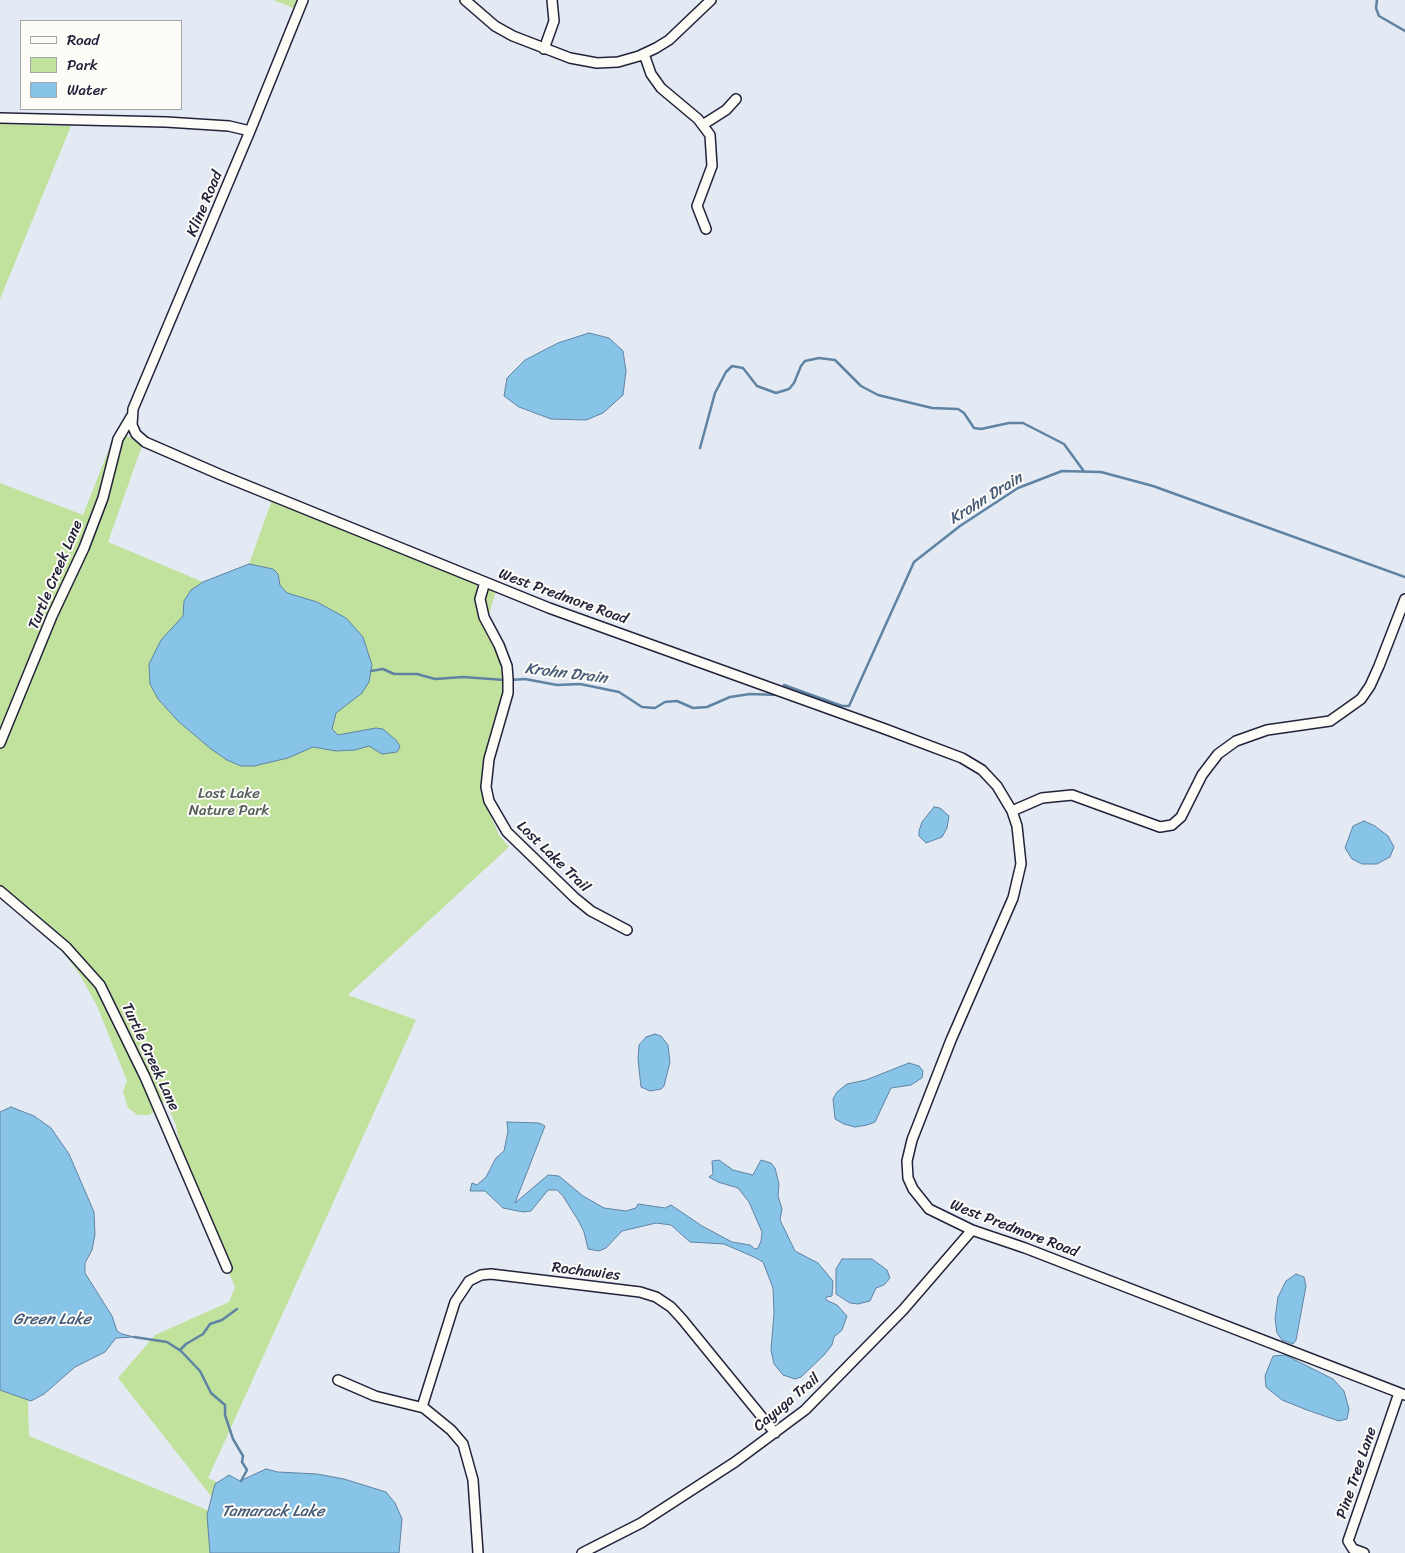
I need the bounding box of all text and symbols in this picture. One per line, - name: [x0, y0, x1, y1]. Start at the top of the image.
- legend: [20, 20, 182, 110]
- text: Road: [67, 27, 99, 53]
- text: Park: [67, 52, 98, 78]
- text: Water: [67, 77, 107, 103]
- street label: Kline Road: [183, 169, 227, 239]
- water label: Krohn Drain: [946, 469, 1026, 529]
- street label: Turtle Creek Lane: [25, 518, 87, 632]
- street label: West Predmore Road: [496, 565, 630, 629]
- water label: Krohn Drain: [524, 659, 608, 689]
- park label: Lost Lake Nature Park: [189, 785, 269, 820]
- street label: Lost Lake Trail: [513, 818, 593, 896]
- street label: Turtle Creek Lane: [117, 1000, 183, 1114]
- street label: West Predmore Road: [947, 1196, 1081, 1262]
- street label: Rochawies: [551, 1259, 621, 1285]
- water label: Green Lake: [13, 1310, 91, 1330]
- street label: Cayuga Trail: [750, 1370, 824, 1436]
- street label: Pine Tree Lane: [1333, 1425, 1381, 1521]
- water label: Tamarack Lake: [221, 1502, 325, 1522]

